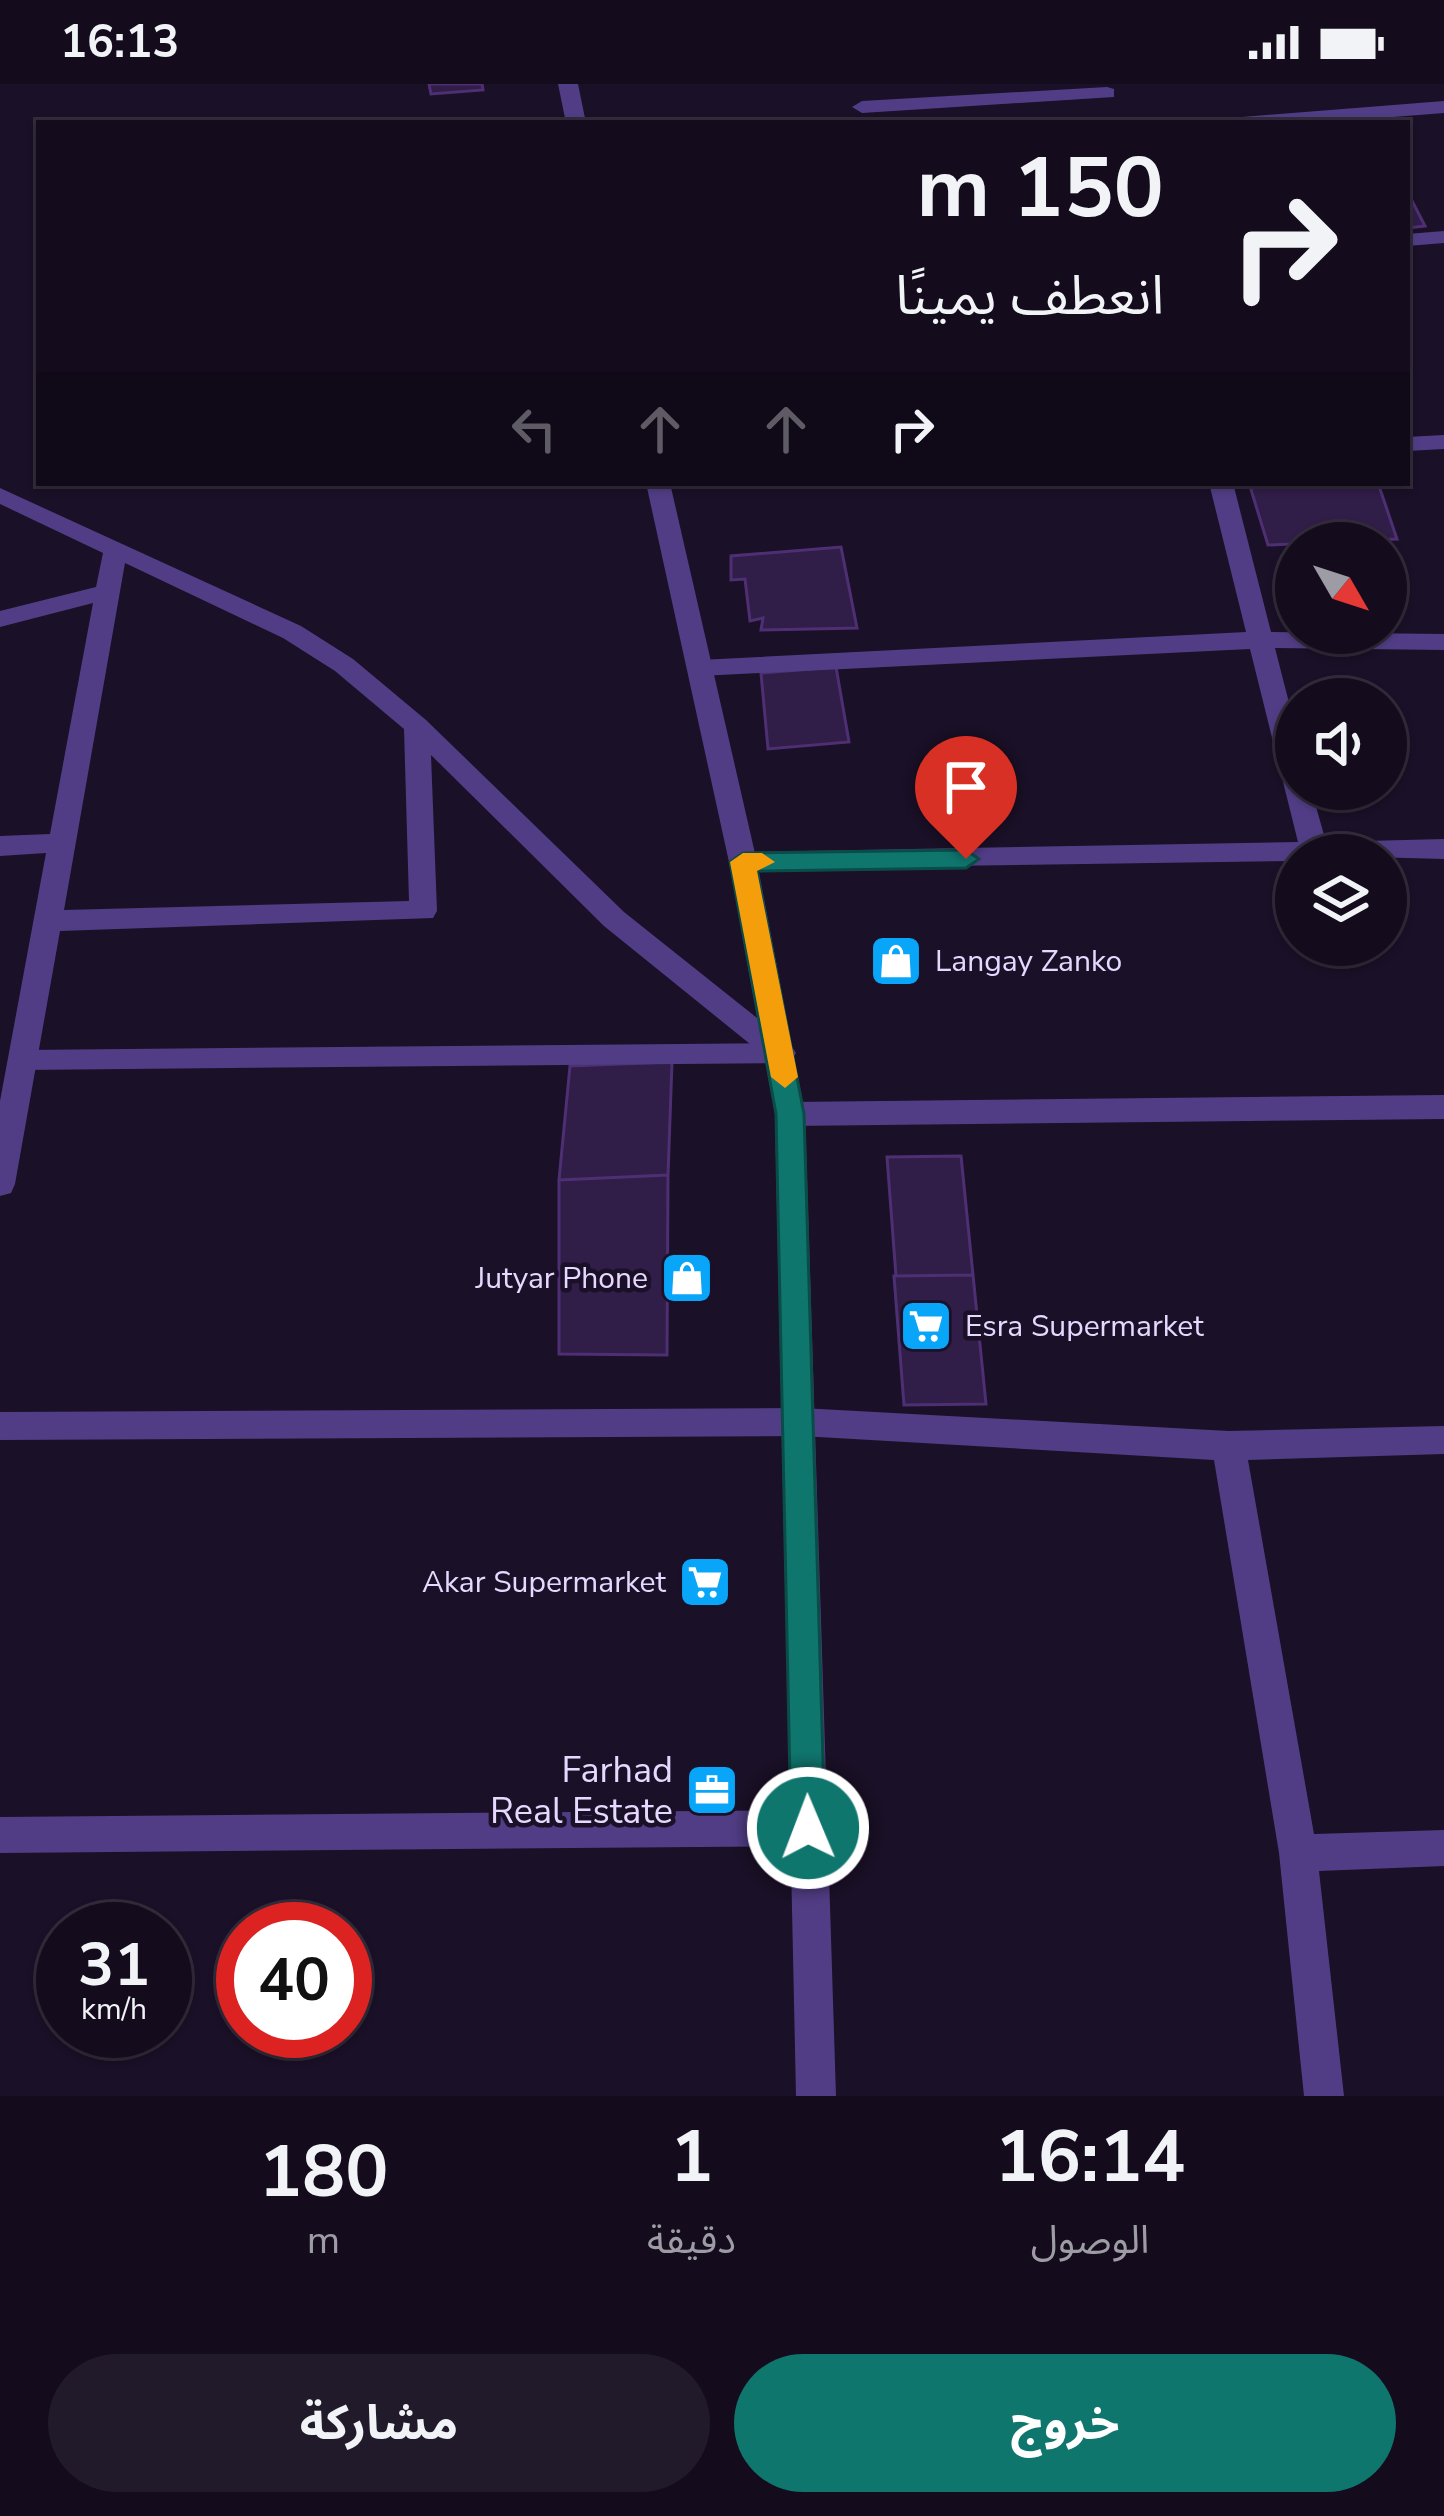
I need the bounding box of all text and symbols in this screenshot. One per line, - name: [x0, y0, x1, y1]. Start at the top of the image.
- text: 16:13: [60, 12, 179, 73]
- text: 150 m: [916, 131, 1164, 246]
- icon: right: [1206, 168, 1362, 324]
- text: انعطف يمينًا: [895, 259, 1164, 333]
- icon: left: [501, 396, 567, 462]
- icon: ahead: [627, 396, 693, 462]
- icon: ahead: [753, 396, 819, 462]
- icon: right: [879, 396, 945, 462]
- north arrow: [1275, 522, 1407, 654]
- map controls: [1275, 522, 1407, 966]
- button: sound: [1275, 678, 1407, 810]
- pin: [915, 736, 1017, 859]
- icon: arrive: [933, 754, 999, 820]
- button: layers: [1275, 834, 1407, 966]
- shop icon: Langay Zanko: [868, 933, 924, 989]
- place label: Langay Zanko: [935, 941, 1122, 982]
- shop icon: Jutyar Phone: [659, 1250, 715, 1306]
- place label: Jutyar Phone: [475, 1258, 648, 1299]
- supermarket icon: Esra Supermarket: [898, 1298, 954, 1354]
- place label: Esra Supermarket: [965, 1306, 1204, 1347]
- supermarket icon: Akar Supermarket: [677, 1554, 733, 1610]
- place label: Akar Supermarket: [422, 1562, 666, 1603]
- place label: Farhad Real Estate: [490, 1746, 673, 1836]
- office icon: Farhad Real Estate: [684, 1762, 740, 1818]
- position arrow: [745, 1765, 871, 1891]
- speed limit sign: 40: [216, 1902, 372, 2058]
- text: 31: [78, 1924, 150, 2006]
- text: km/h: [81, 1989, 147, 2030]
- text: 1: [670, 2108, 713, 2206]
- text: 16:14: [995, 2108, 1185, 2206]
- text: 180: [259, 2123, 388, 2221]
- text: m: [307, 2214, 340, 2267]
- text: دقيقة: [647, 2214, 736, 2267]
- text: الوصول: [1031, 2214, 1149, 2267]
- button: مشاركة: [48, 2354, 710, 2492]
- button: خروج: [734, 2354, 1396, 2492]

